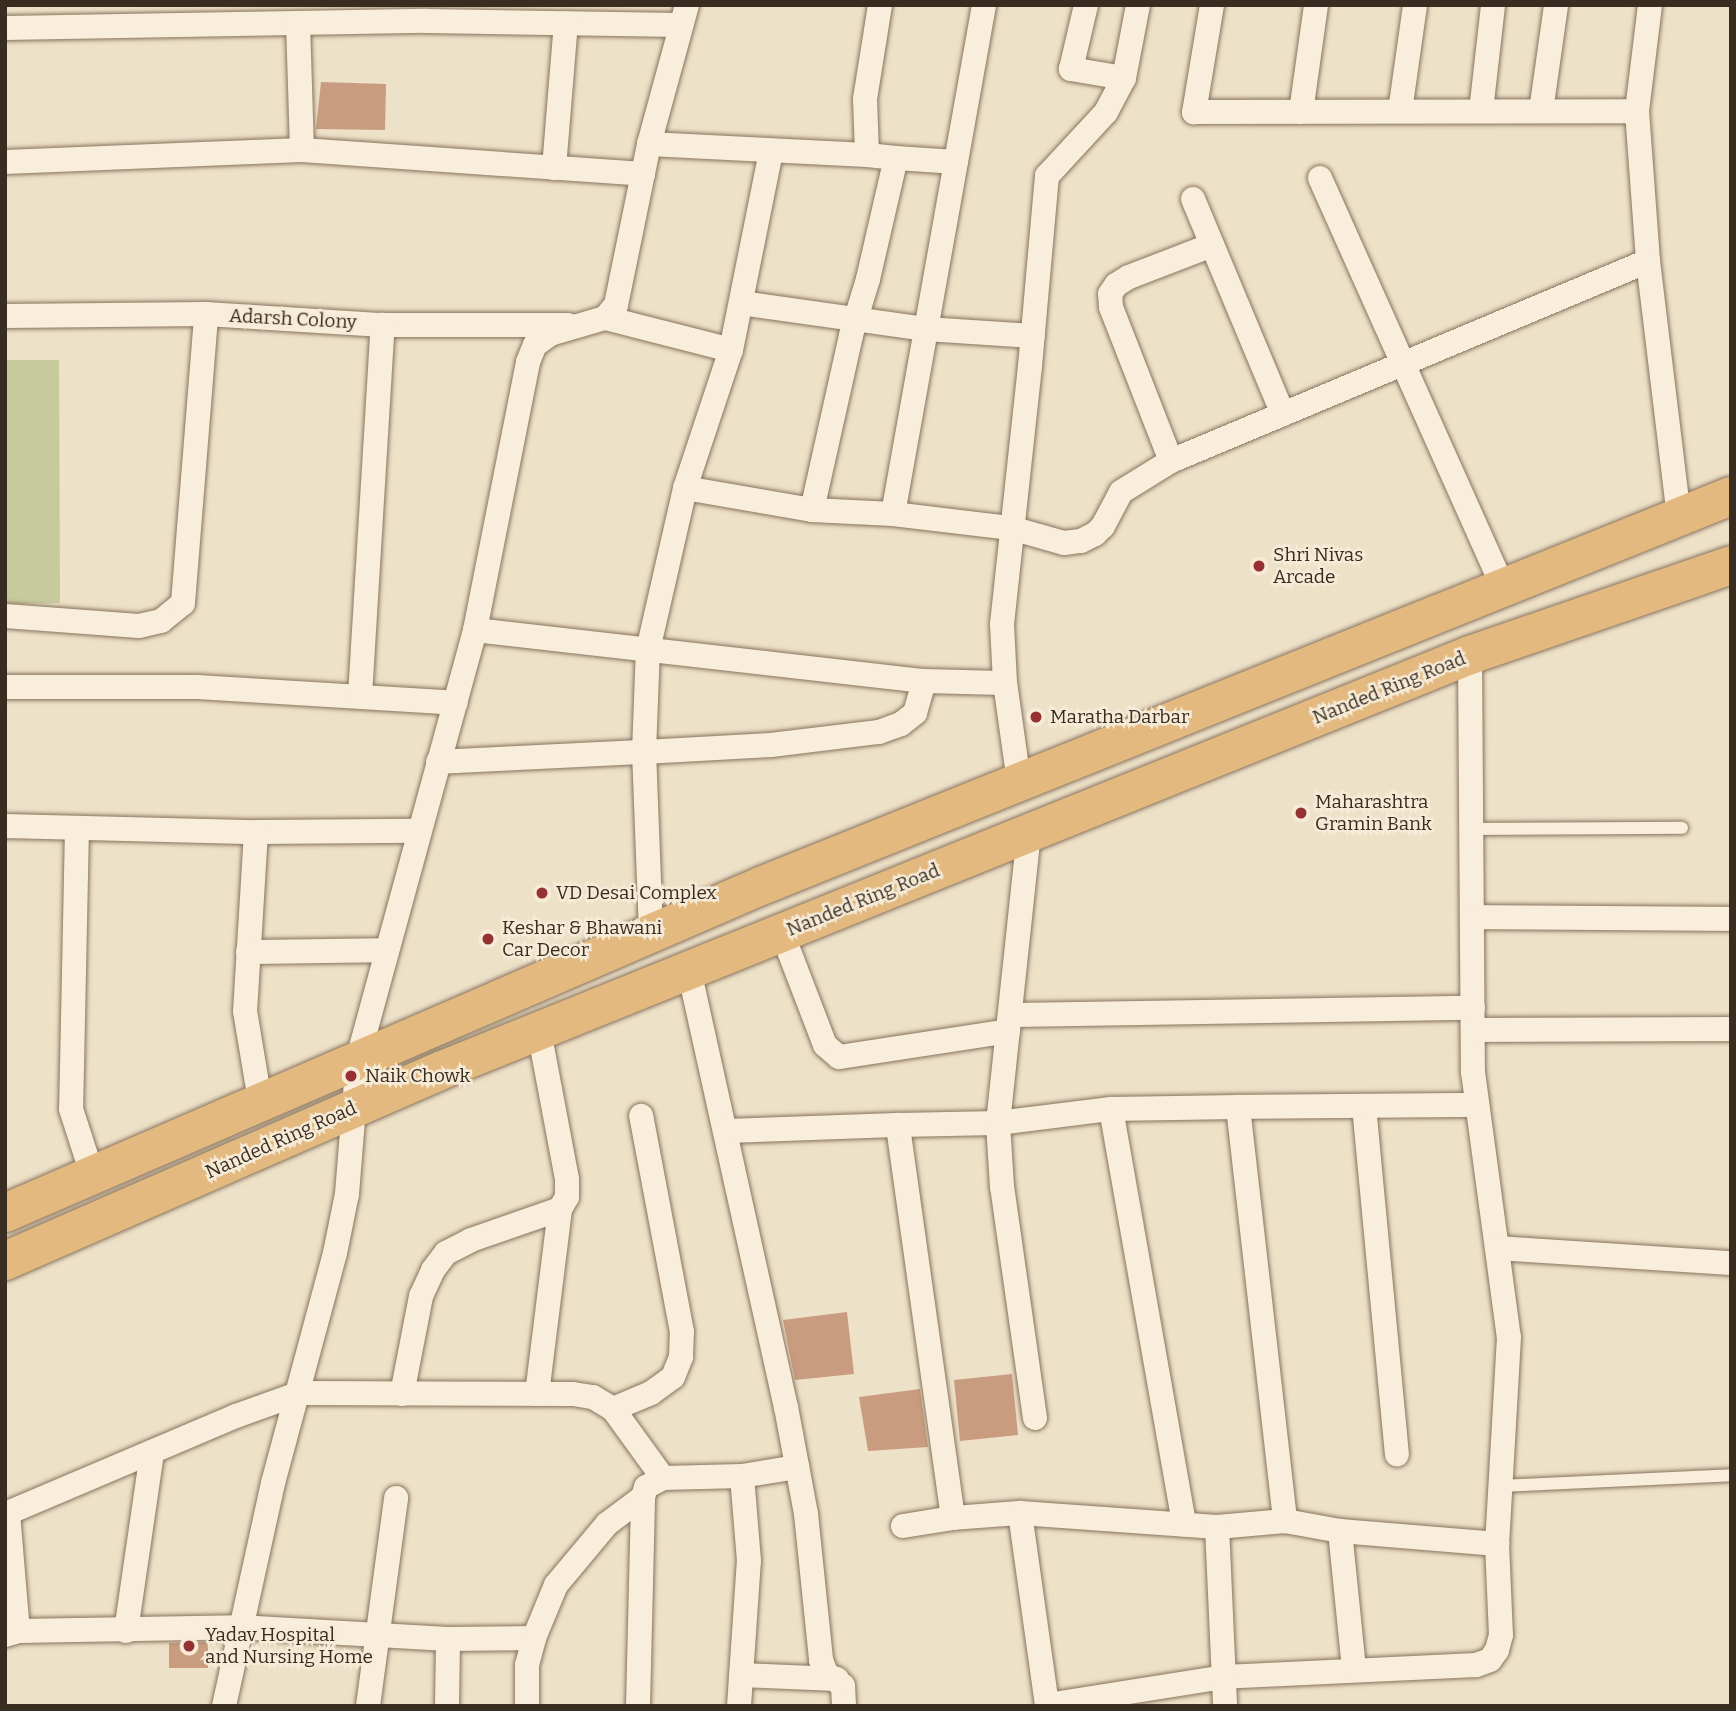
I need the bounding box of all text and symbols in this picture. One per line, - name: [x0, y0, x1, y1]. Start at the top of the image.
- street label: Adarsh Colony: [229, 304, 357, 334]
- place label: Shri Nivas Arcade: [1273, 544, 1363, 588]
- marker: Shri Nivas Arcade: [1251, 558, 1267, 574]
- street label: Nanded Ring Road: [1309, 647, 1469, 729]
- place label: Maratha Darbar: [1050, 706, 1189, 728]
- marker: Maratha Darbar: [1028, 709, 1044, 725]
- place label: Maharashtra Gramin Bank: [1315, 791, 1432, 835]
- marker: Maharashtra Gramin Bank: [1293, 805, 1309, 821]
- street label: Nanded Ring Road: [783, 859, 943, 941]
- place label: VD Desai Complex: [556, 882, 717, 904]
- marker: VD Desai Complex: [534, 885, 550, 901]
- place label: Keshar & Bhawani Car Decor: [502, 917, 662, 961]
- marker: Keshar & Bhawani Car Decor: [480, 931, 496, 947]
- place label: Naik Chowk: [365, 1065, 470, 1087]
- marker: Naik Chowk: [343, 1068, 359, 1084]
- street label: Nanded Ring Road: [202, 1096, 360, 1184]
- place label: Yadav Hospital and Nursing Home: [205, 1624, 373, 1668]
- marker: Yadav Hospital and Nursing Home: [179, 1636, 199, 1656]

